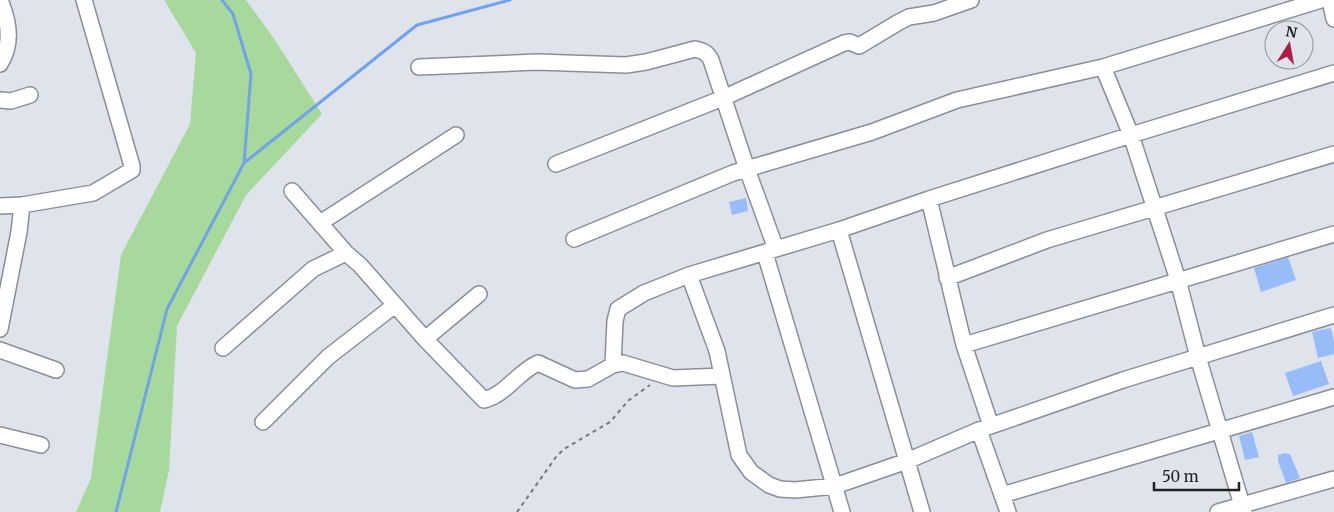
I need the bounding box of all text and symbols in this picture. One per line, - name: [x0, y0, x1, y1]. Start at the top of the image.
- north arrow: [1264, 20, 1314, 70]
- text: N: [1284, 22, 1299, 42]
- scale bar: [1154, 460, 1239, 492]
- text: 50 m: [1162, 467, 1199, 486]

